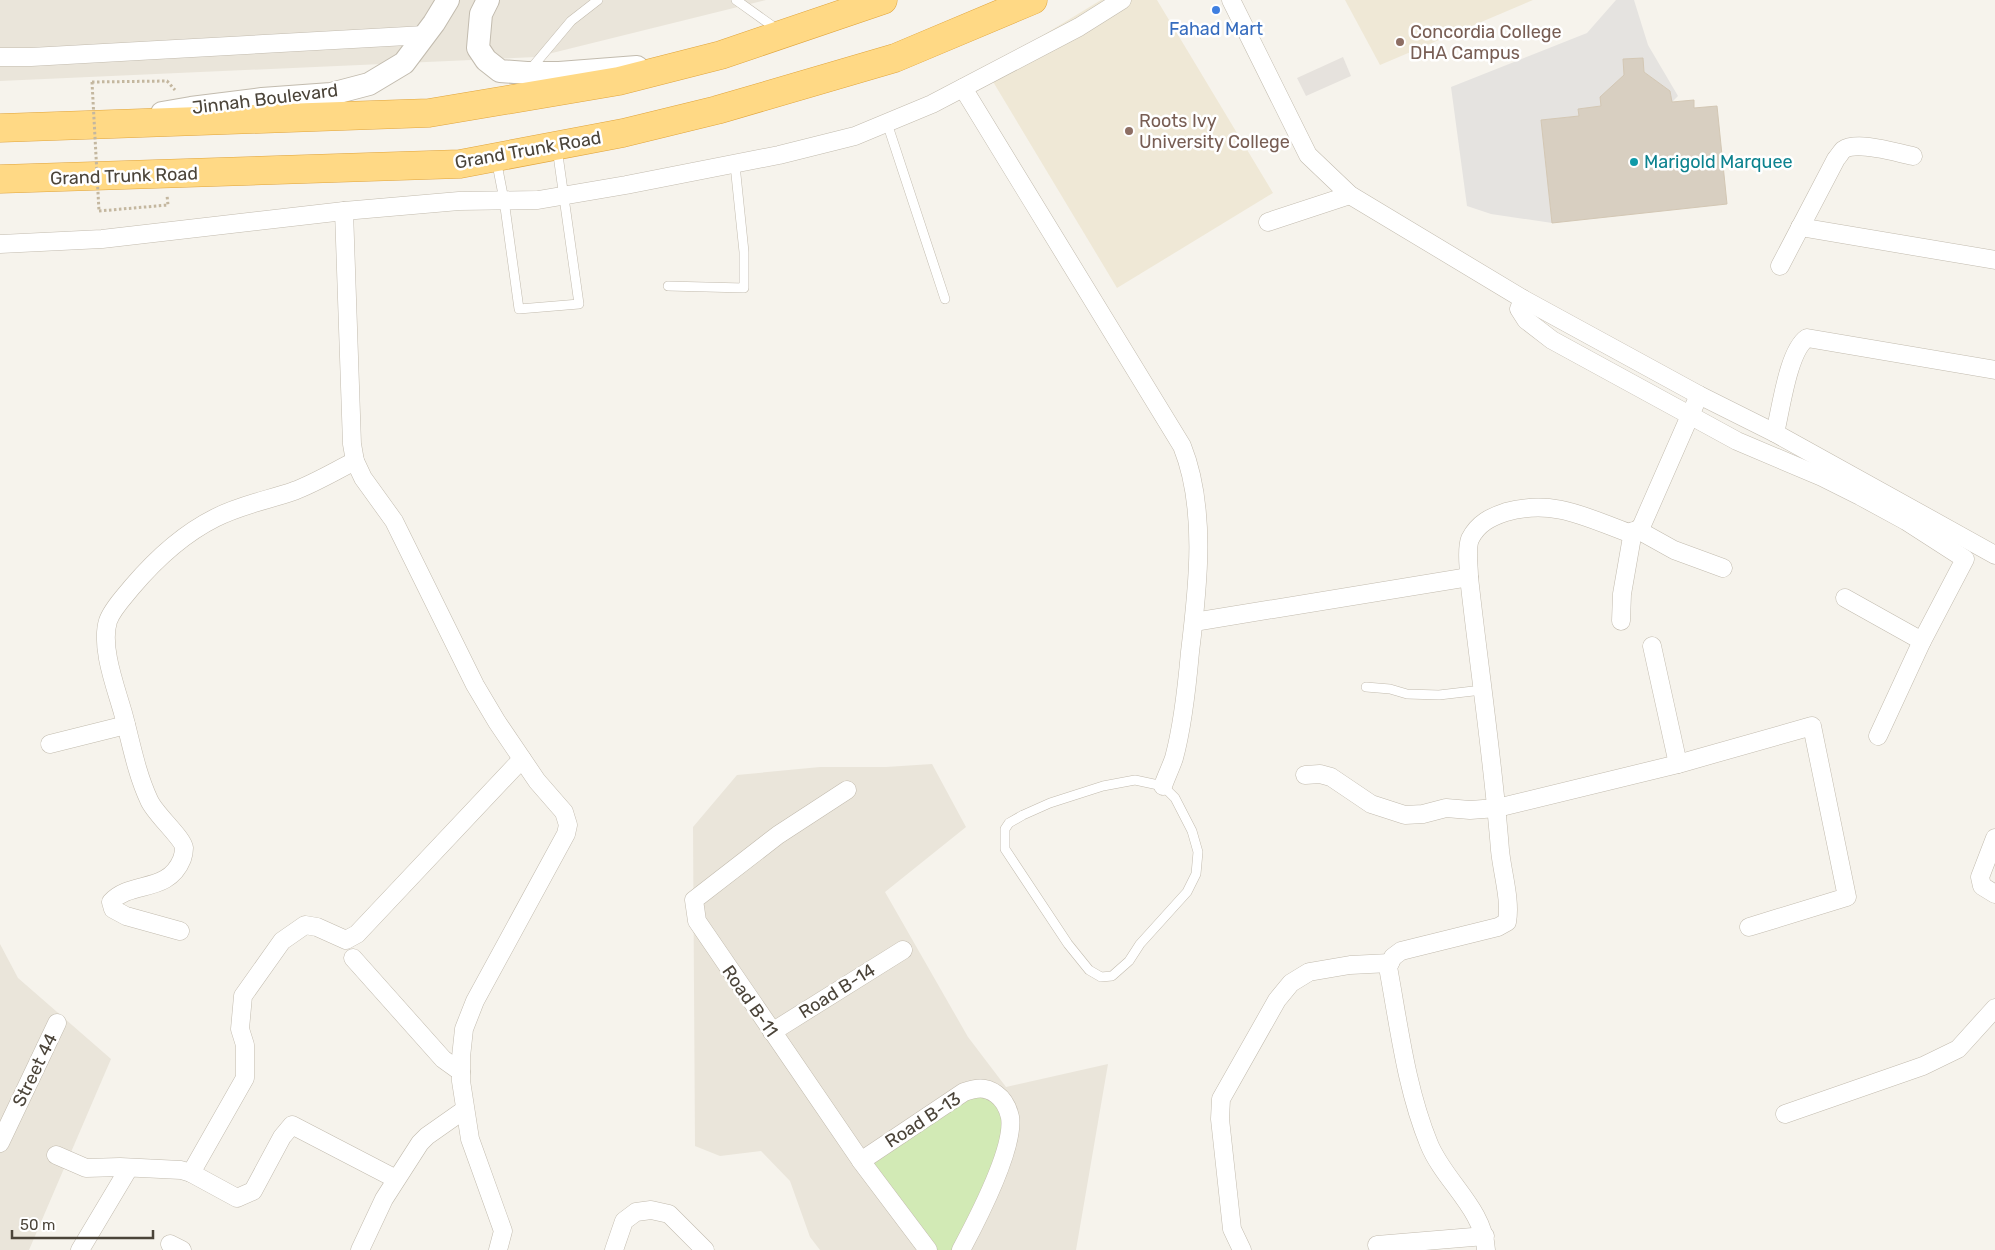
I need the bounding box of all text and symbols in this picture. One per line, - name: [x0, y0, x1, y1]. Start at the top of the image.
- marker: Fahad Mart: [1210, 4, 1222, 16]
- place label: Fahad Mart: [1169, 18, 1263, 40]
- place label: Concordia College DHA Campus: [1410, 21, 1562, 64]
- marker: Concordia College DHA Campus: [1394, 36, 1406, 48]
- street label: Jinnah Boulevard: [191, 79, 339, 119]
- place label: Roots Ivy University College: [1139, 110, 1290, 153]
- marker: Roots Ivy University College: [1123, 125, 1135, 137]
- street label: Grand Trunk Road: [453, 126, 603, 174]
- place label: Marigold Marquee: [1644, 151, 1793, 173]
- marker: Marigold Marquee: [1628, 156, 1640, 168]
- street label: Grand Trunk Road: [50, 162, 198, 190]
- street label: Road B-14: [795, 959, 879, 1023]
- street label: Road B-11: [717, 961, 783, 1041]
- street label: Street 44: [8, 1030, 62, 1110]
- street label: Road B-13: [881, 1087, 965, 1153]
- scale bar: [12, 1208, 154, 1240]
- text: 50 m: [20, 1216, 55, 1234]

